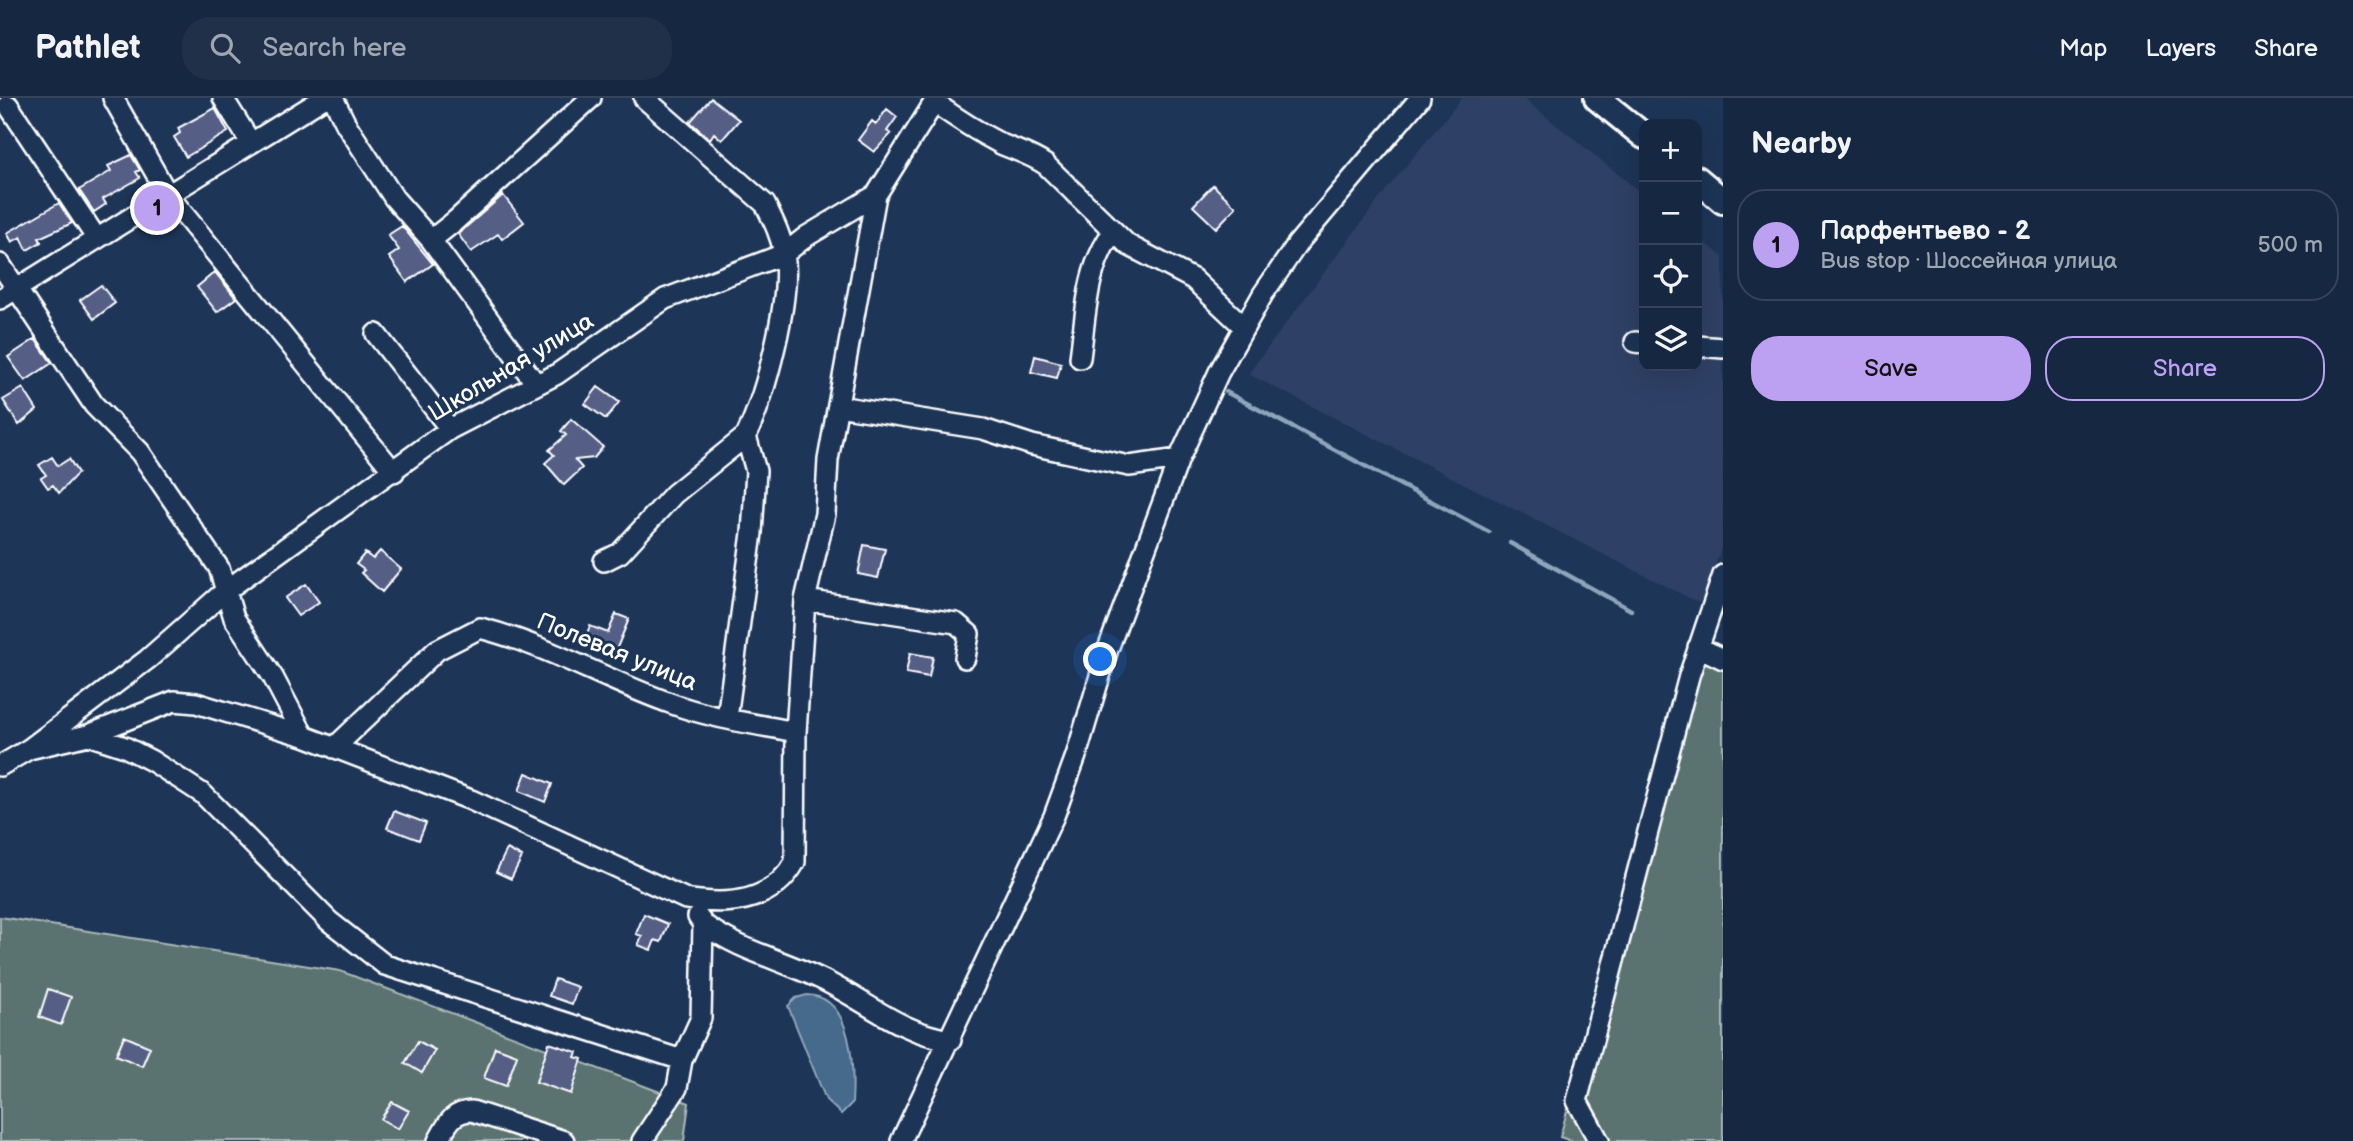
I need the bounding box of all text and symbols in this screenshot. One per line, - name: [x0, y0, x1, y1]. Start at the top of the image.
- search box: [182, 17, 672, 80]
- text: Pathlet: [35, 28, 140, 68]
- icon: search: [206, 29, 244, 67]
- text: Search here: [262, 33, 406, 64]
- text: Map: [2059, 34, 2107, 63]
- text: Layers: [2145, 34, 2216, 63]
- text: Share: [2254, 34, 2318, 63]
- map controls: [1639, 119, 1702, 371]
- button: +: [1639, 119, 1702, 182]
- text: Nearby: [1751, 126, 1851, 162]
- pin: 1: [134, 182, 180, 234]
- button: −: [1639, 182, 1702, 245]
- text: Парфентьево - 2: [1820, 216, 2030, 247]
- text: 1: [1771, 231, 1781, 259]
- text: 500 m: [2258, 231, 2323, 259]
- button: locate: [1639, 245, 1702, 308]
- text: Bus stop · Шоссейная улица: [1820, 247, 2117, 275]
- street label: Школьная улица: [423, 306, 599, 428]
- button: layers: [1639, 308, 1702, 371]
- button: Save: [1751, 336, 2031, 401]
- button: Share: [2045, 336, 2325, 401]
- street label: Полевая улица: [533, 607, 701, 697]
- your location: [1083, 642, 1117, 676]

